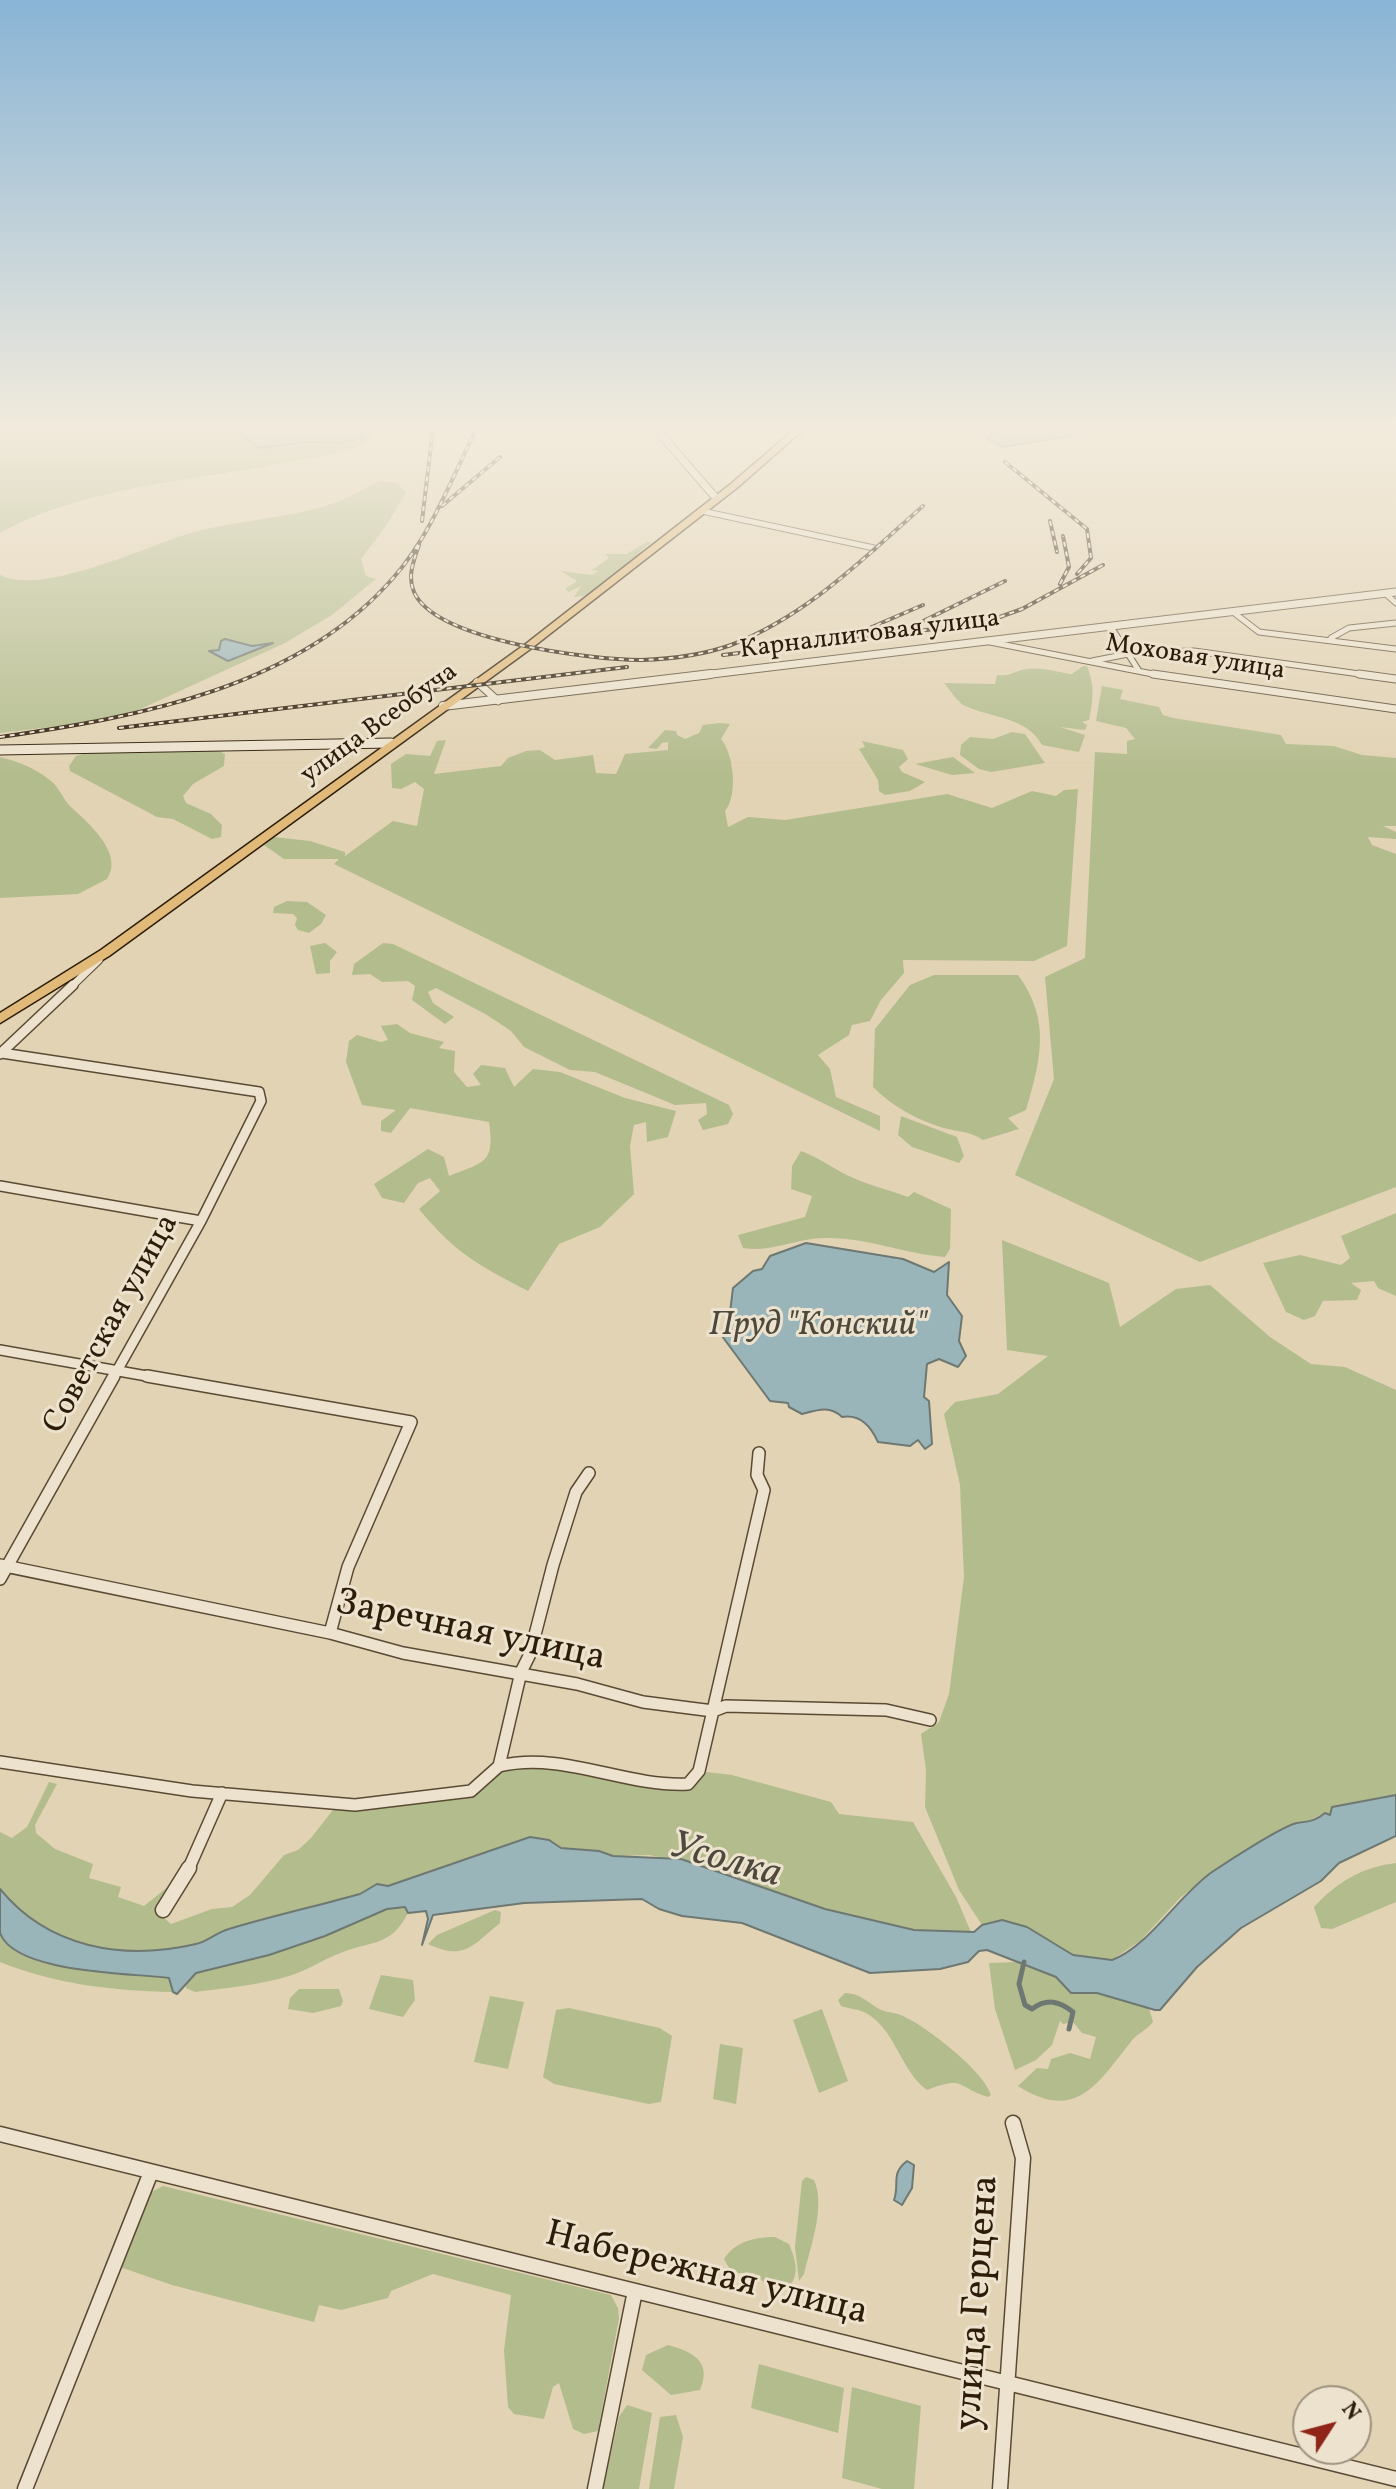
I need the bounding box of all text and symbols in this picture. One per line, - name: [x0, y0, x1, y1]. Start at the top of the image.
- street label: Карналлитовая улица: [738, 605, 1002, 667]
- street label: Моховая улица: [1103, 629, 1287, 689]
- street label: улица Всеобуча: [295, 658, 465, 792]
- street label: Советская улица: [37, 1209, 189, 1441]
- water label: Пруд "Конский": [709, 1308, 927, 1348]
- street label: Заречная улица: [331, 1582, 609, 1684]
- water label: Усолка: [664, 1824, 786, 1902]
- street label: улица Герцена: [948, 2174, 1012, 2432]
- street label: Набережная улица: [540, 2214, 872, 2338]
- north arrow: [1292, 2385, 1372, 2465]
- text: N: [1333, 2396, 1367, 2427]

